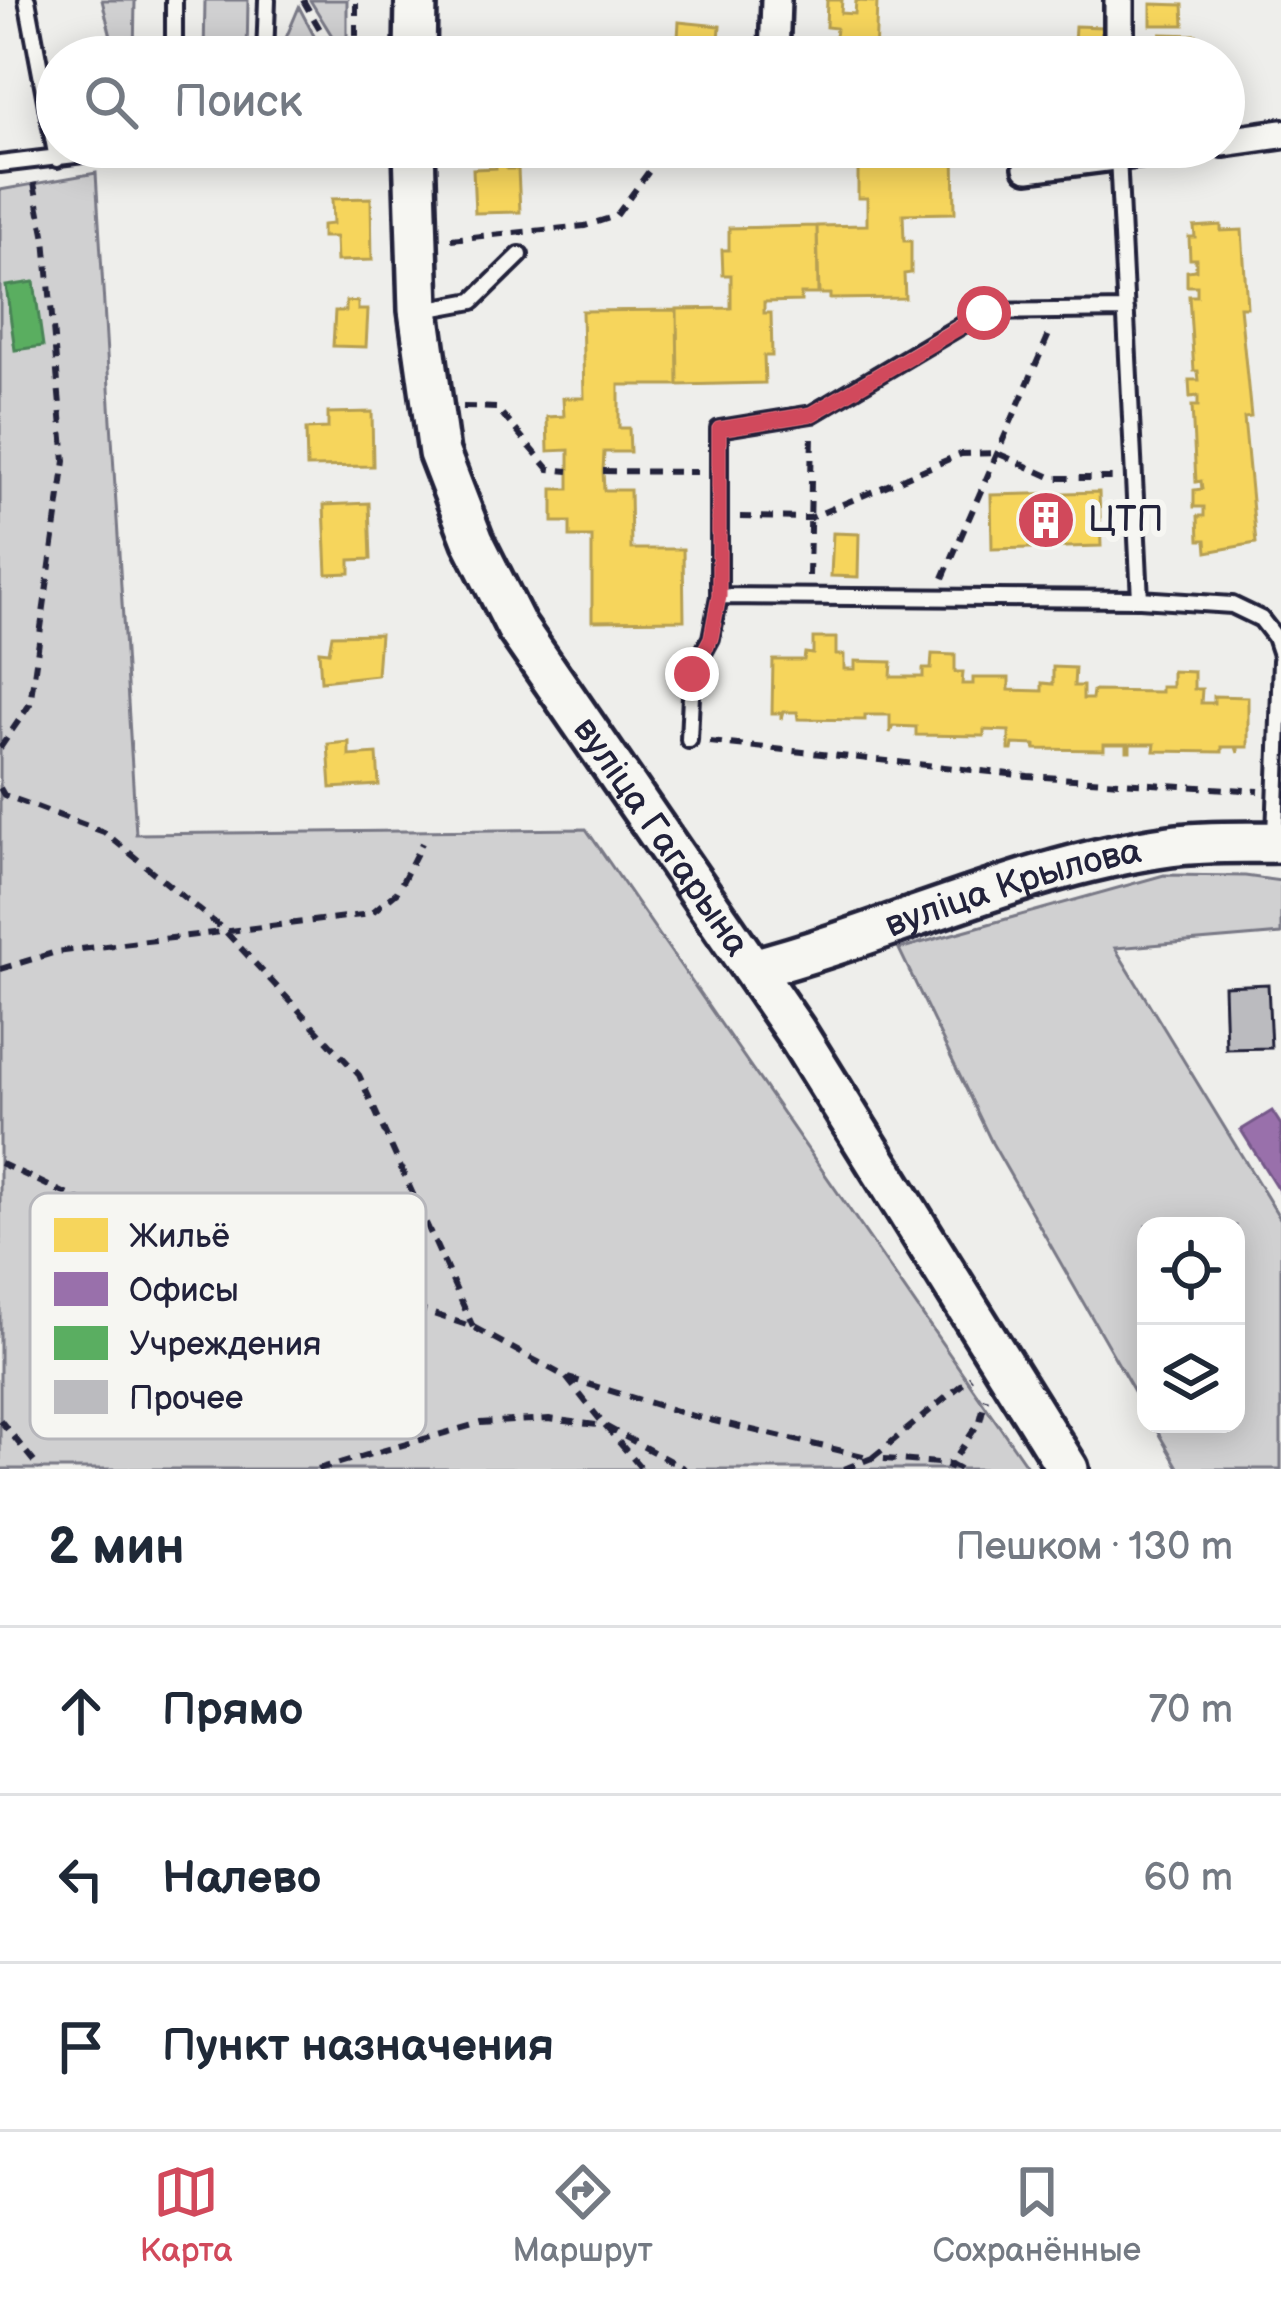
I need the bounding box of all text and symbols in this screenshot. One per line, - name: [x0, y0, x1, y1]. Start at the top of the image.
- search box: [36, 36, 1245, 168]
- icon: search: [78, 69, 144, 135]
- text: Поиск: [174, 75, 302, 130]
- route start: [957, 286, 1011, 340]
- building icon: ЦТП: [1015, 489, 1077, 551]
- place label: ЦТП: [1088, 499, 1163, 542]
- route end: [665, 647, 719, 701]
- street label: вуліца Гагарына: [564, 709, 758, 964]
- street label: вуліца Крылова: [879, 829, 1145, 947]
- legend: [30, 1193, 426, 1439]
- text: Жильё: [129, 1217, 230, 1257]
- map controls: [1137, 1217, 1245, 1433]
- button: locate: [1137, 1217, 1245, 1325]
- text: Офисы: [129, 1271, 239, 1311]
- text: Учреждения: [129, 1325, 321, 1365]
- button: layers: [1137, 1325, 1245, 1433]
- text: Прочее: [129, 1379, 243, 1419]
- text: 2 мин: [48, 1517, 185, 1578]
- text: Пешком · 130 m: [956, 1524, 1233, 1571]
- icon: ahead: [48, 1678, 114, 1744]
- text: Прямо: [162, 1683, 303, 1738]
- text: 70 m: [1148, 1687, 1233, 1734]
- icon: left: [48, 1846, 114, 1912]
- text: Налево: [162, 1851, 321, 1906]
- text: 60 m: [1143, 1855, 1233, 1902]
- icon: arrive: [48, 2014, 114, 2080]
- text: Пункт назначения: [162, 2019, 554, 2074]
- tab: Карта: [140, 2159, 233, 2271]
- tab: Маршрут: [513, 2159, 653, 2271]
- tab: Сохранённые: [933, 2159, 1141, 2271]

